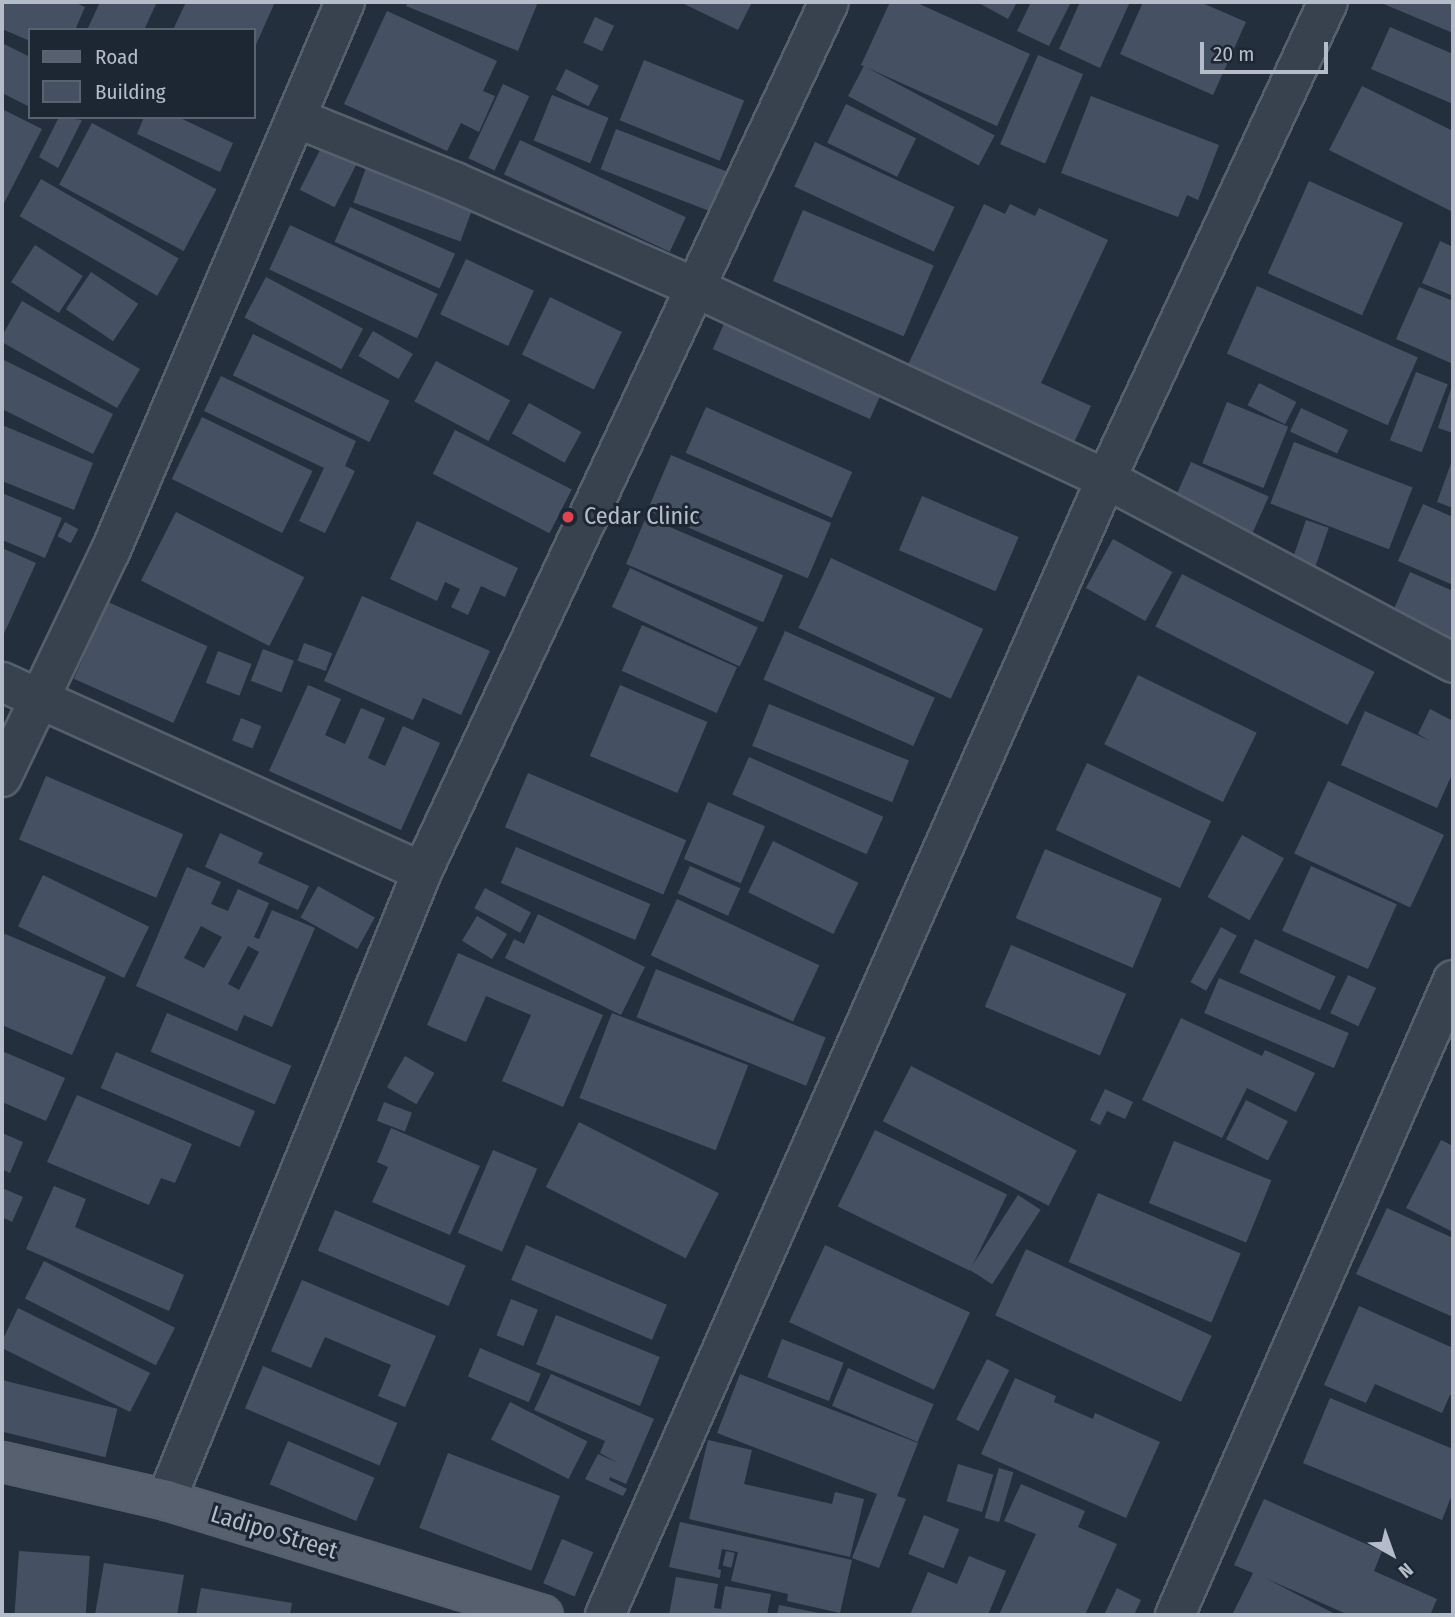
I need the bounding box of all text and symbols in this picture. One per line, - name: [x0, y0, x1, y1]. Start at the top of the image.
- legend: [28, 28, 256, 119]
- scale bar: [1203, 28, 1331, 72]
- text: 20 m: [1213, 41, 1254, 67]
- text: Road: [95, 44, 139, 70]
- text: Building: [95, 79, 166, 105]
- place label: Cedar Clinic: [584, 503, 700, 531]
- marker: Cedar Clinic: [558, 507, 578, 527]
- street label: Ladipo Street: [207, 1500, 341, 1566]
- north arrow: [1357, 1519, 1427, 1589]
- text: N: [1394, 1558, 1418, 1583]

